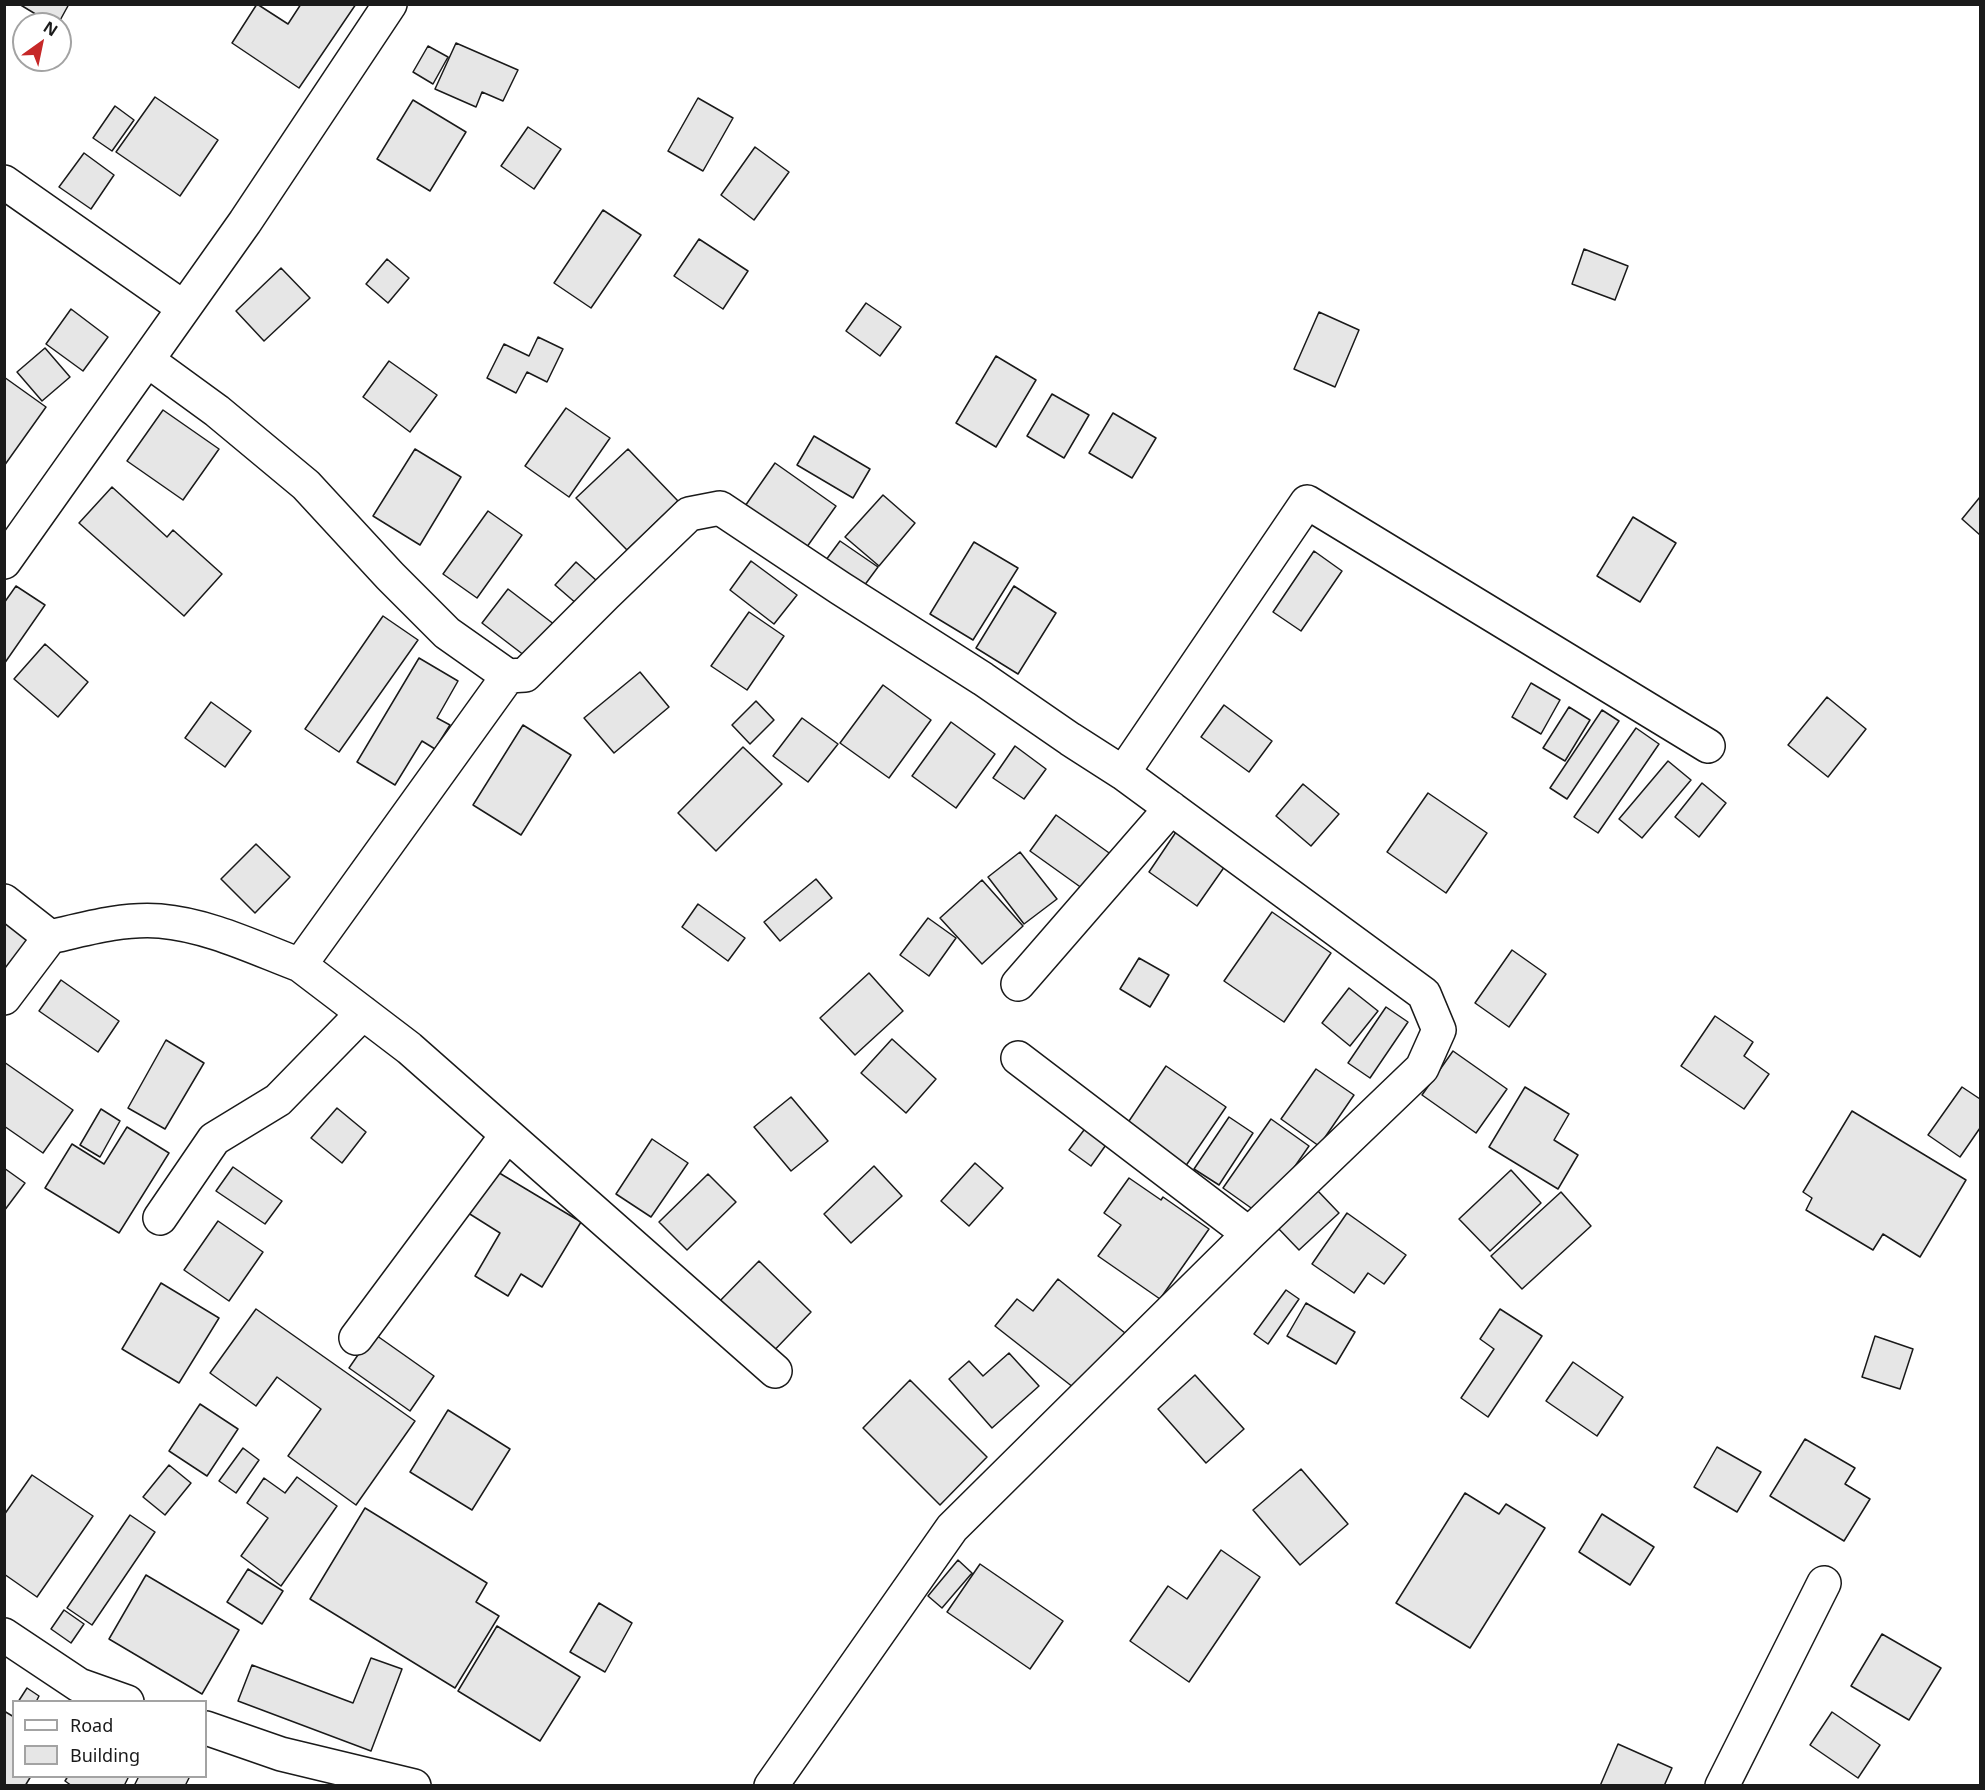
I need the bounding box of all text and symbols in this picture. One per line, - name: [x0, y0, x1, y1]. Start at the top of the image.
- north arrow: [12, 12, 72, 72]
- text: N: [39, 16, 62, 41]
- legend: [12, 1700, 207, 1778]
- text: Road: [70, 1713, 113, 1737]
- text: Building: [70, 1743, 140, 1767]

